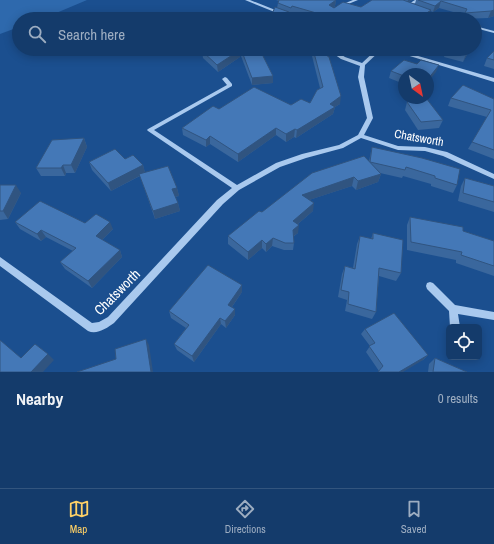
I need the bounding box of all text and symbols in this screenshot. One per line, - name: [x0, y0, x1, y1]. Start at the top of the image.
- search box: [12, 12, 482, 56]
- icon: search: [26, 23, 48, 45]
- text: Search here: [58, 24, 125, 45]
- north arrow: [398, 68, 434, 104]
- street label: Chatsworth: [393, 126, 445, 150]
- street label: Chatsworth: [90, 265, 144, 319]
- map controls: [446, 324, 482, 360]
- button: locate: [446, 324, 482, 360]
- text: Nearby: [16, 387, 63, 410]
- text: 0 results: [438, 390, 478, 407]
- tab: Map: [68, 498, 90, 536]
- tab: Directions: [225, 498, 266, 536]
- tab: Saved: [401, 498, 426, 536]

